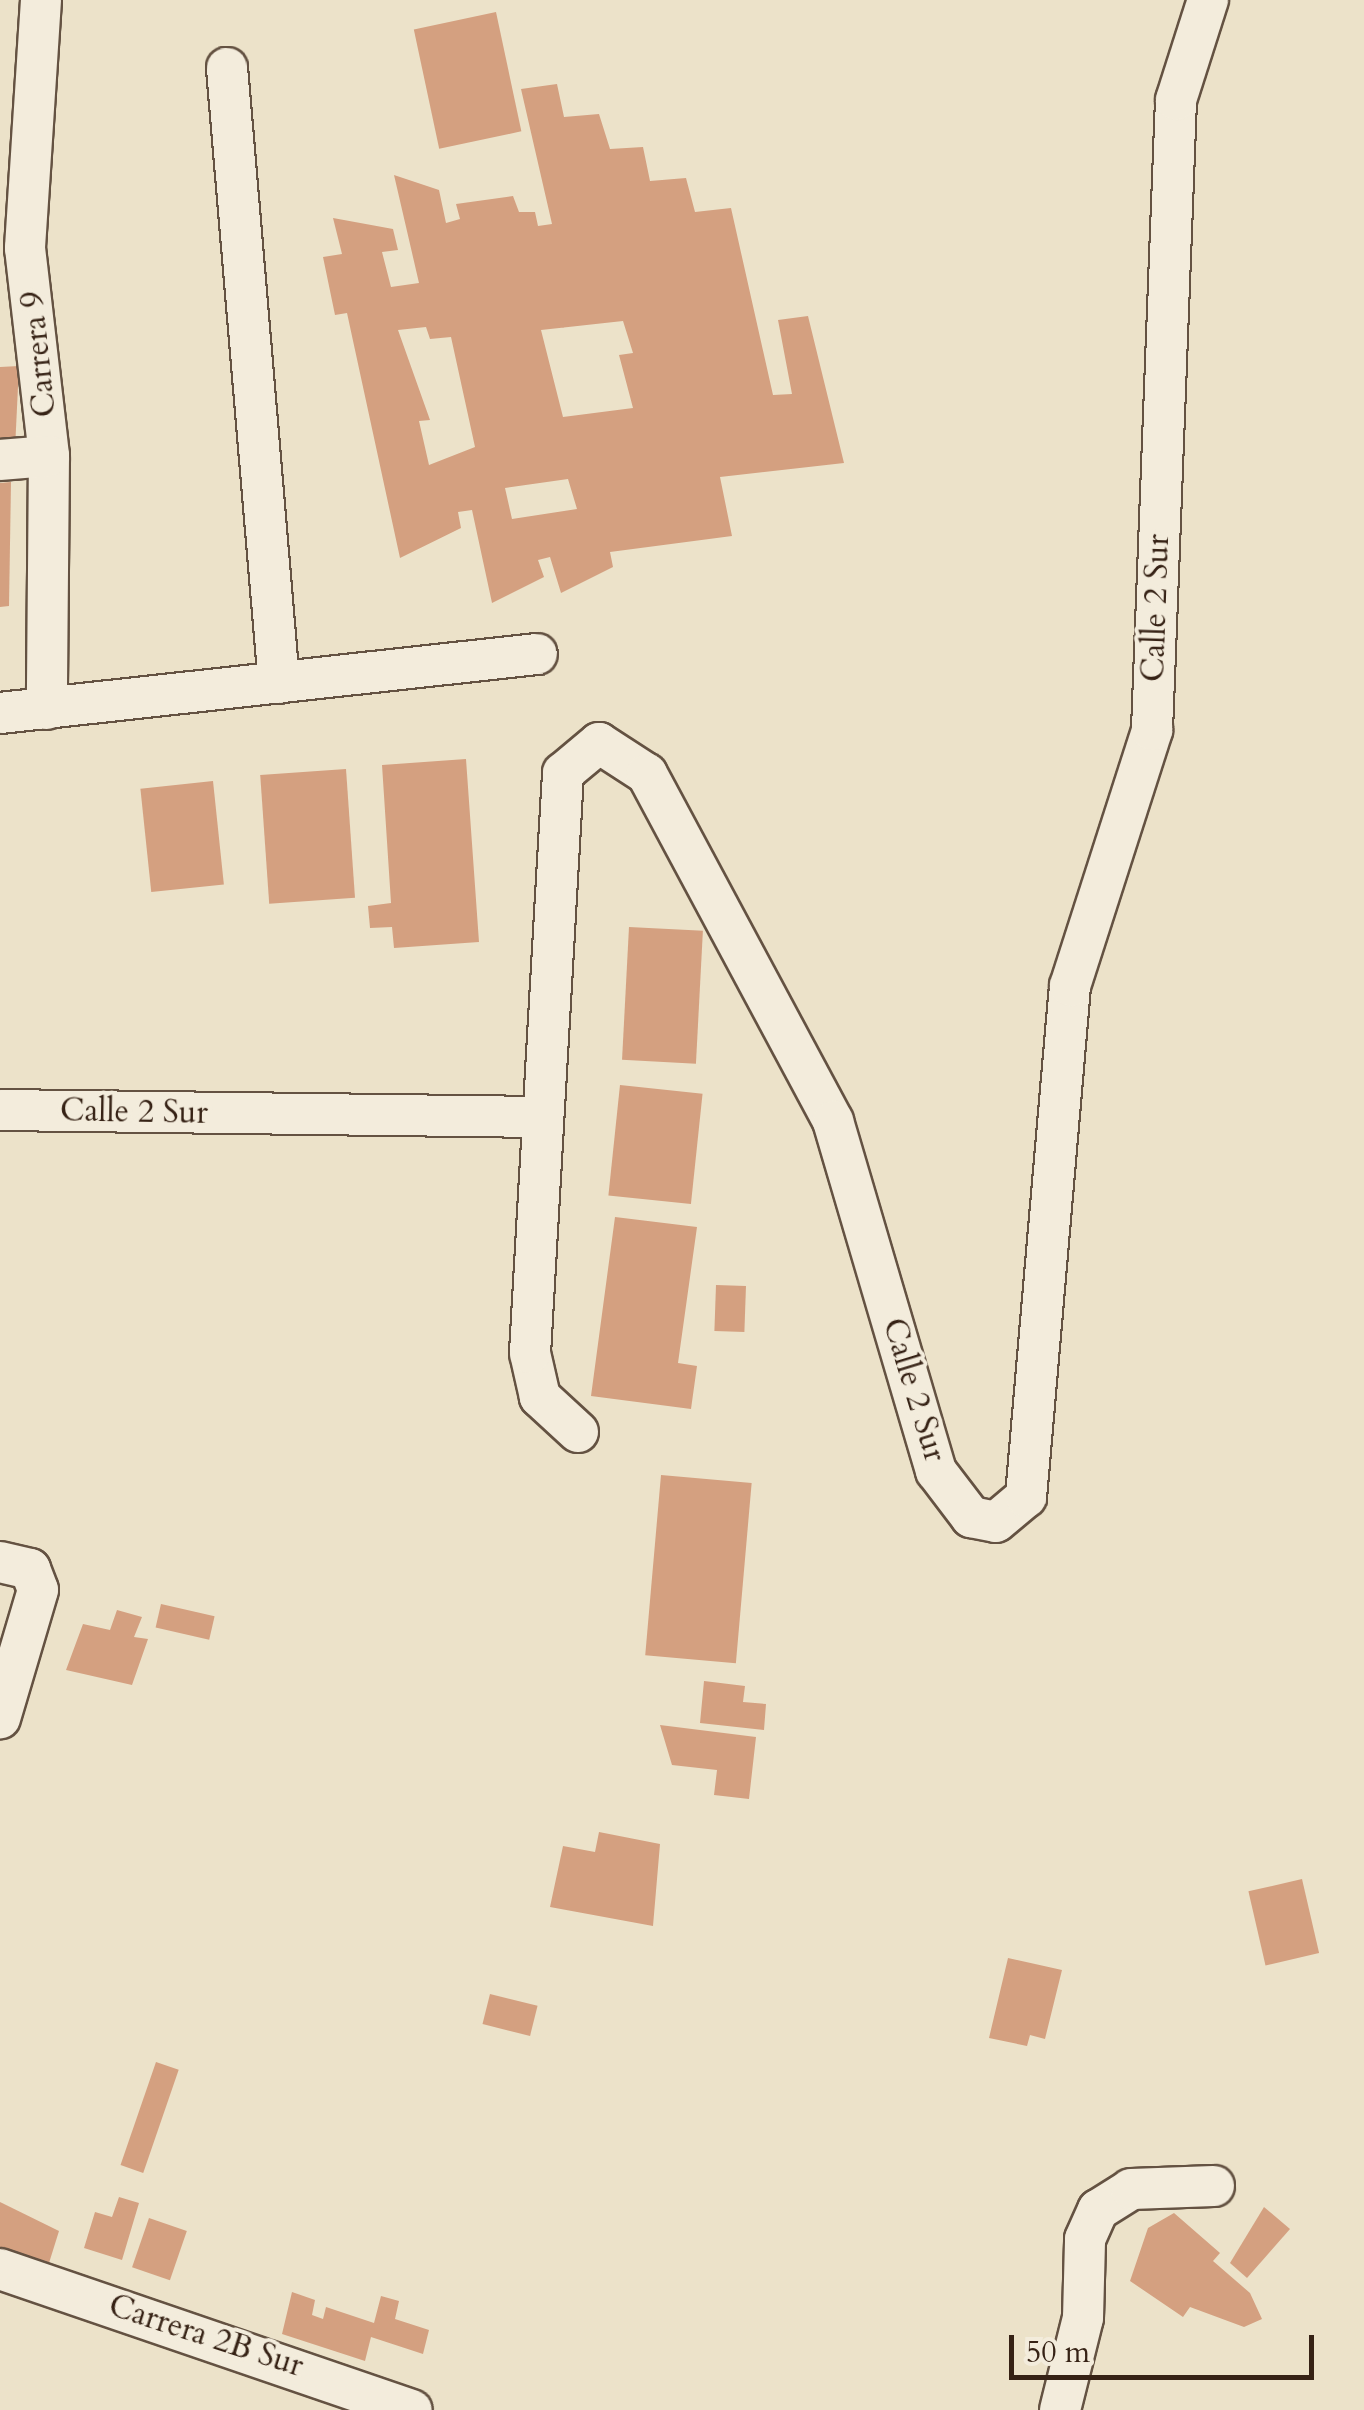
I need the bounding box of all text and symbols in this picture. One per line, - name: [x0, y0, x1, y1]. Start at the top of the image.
- street label: Carrera 9: [13, 289, 65, 419]
- street label: Calle 2 Sur: [1134, 533, 1178, 683]
- street label: Calle 2 Sur: [60, 1092, 208, 1132]
- street label: Calle 2 Sur: [874, 1314, 954, 1466]
- street label: Carrera 2B Sur: [104, 2286, 308, 2386]
- scale bar: [1014, 2315, 1319, 2377]
- text: 50 m: [1026, 2332, 1090, 2373]

